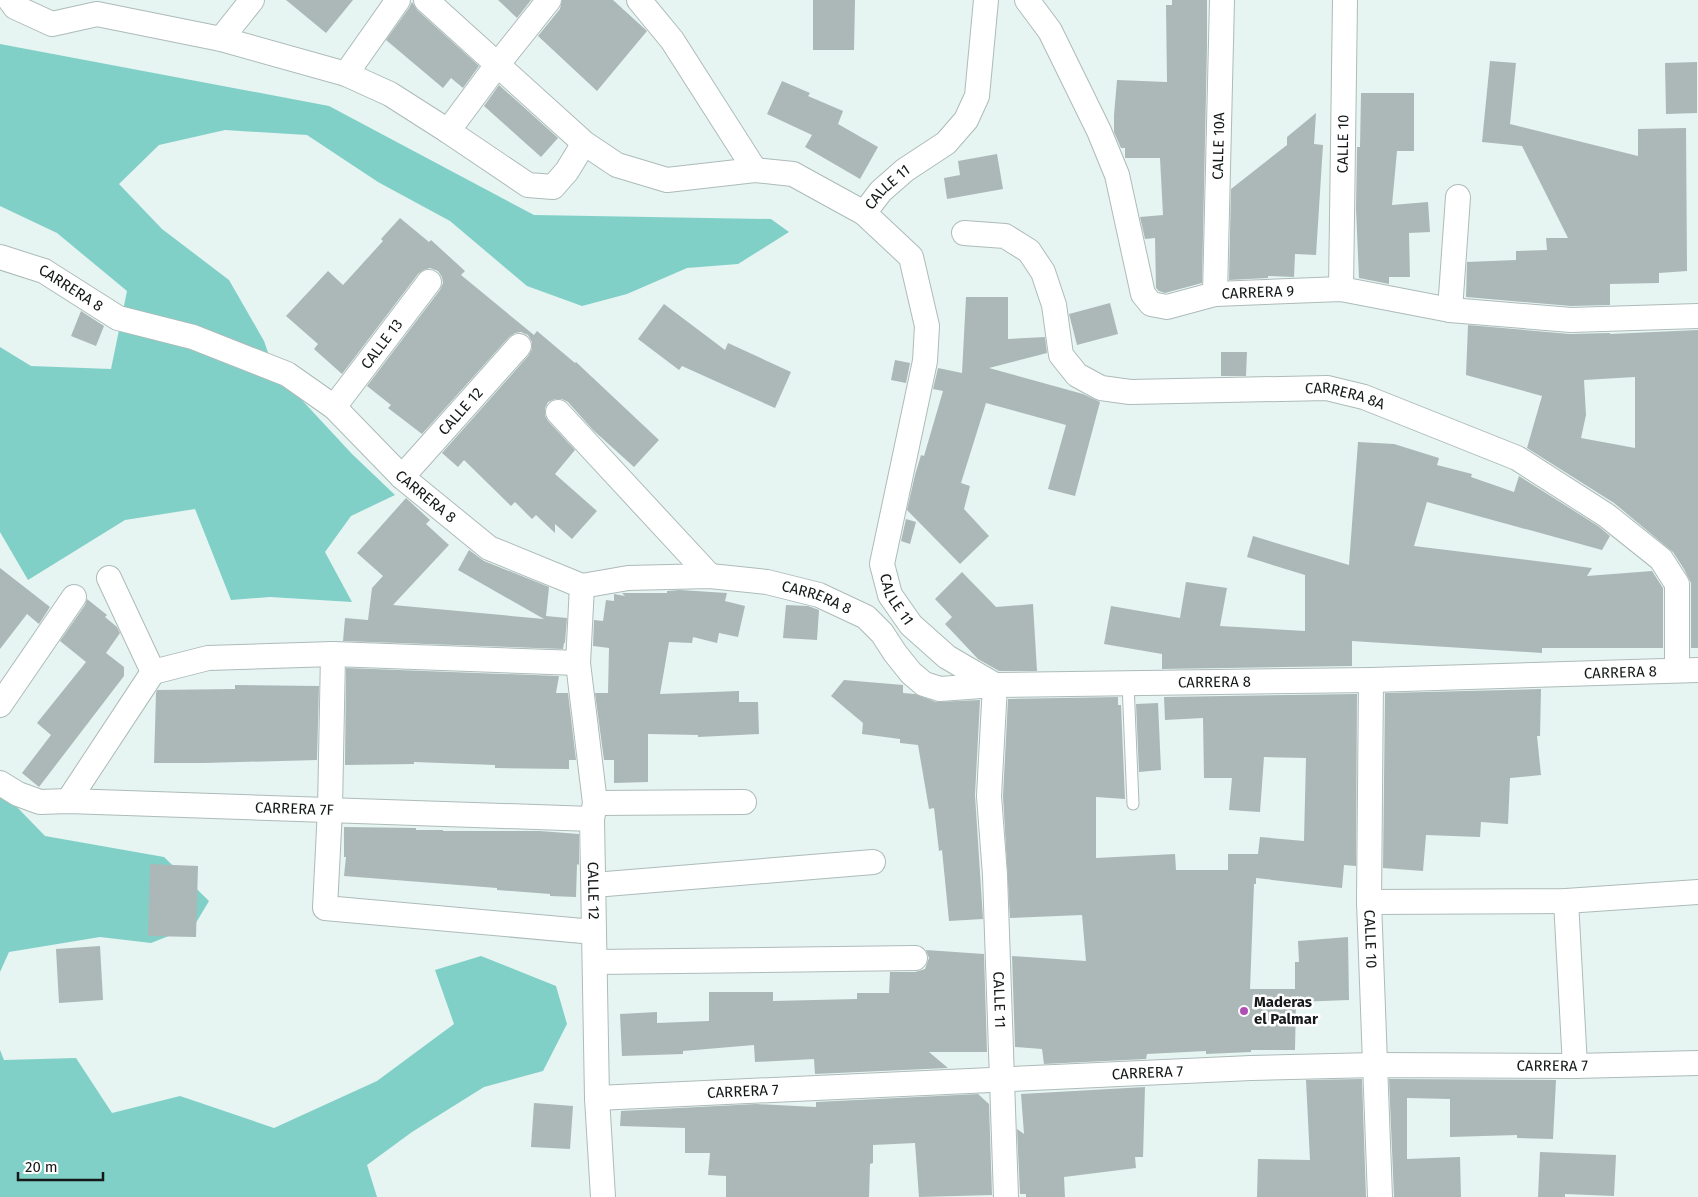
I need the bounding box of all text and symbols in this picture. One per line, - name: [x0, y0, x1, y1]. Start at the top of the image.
- street label: CALLE 10A: [1209, 112, 1228, 180]
- street label: CALLE 10: [1334, 114, 1352, 174]
- street label: CALLE 11: [861, 160, 913, 213]
- street label: CARRERA 8: [37, 261, 107, 315]
- street label: CARRERA 9: [1221, 282, 1295, 303]
- street label: CALLE 13: [357, 316, 407, 373]
- street label: CARRERA 8A: [1305, 379, 1388, 414]
- street label: CALLE 12: [435, 384, 487, 439]
- street label: CARRERA 8: [391, 467, 460, 527]
- street label: CALLE 11: [876, 572, 917, 629]
- street label: CARRERA 8: [780, 577, 854, 618]
- street label: CARRERA 8: [1583, 662, 1657, 682]
- street label: CARRERA 8: [1178, 673, 1251, 692]
- street label: CARRERA 7F: [255, 798, 334, 819]
- street label: CALLE 12: [584, 861, 603, 920]
- street label: CALLE 10: [1360, 909, 1380, 969]
- street label: CALLE 11: [989, 971, 1009, 1028]
- place label: Maderas el Palmar: [1254, 993, 1319, 1028]
- marker: Maderas el Palmar: [1238, 1005, 1250, 1017]
- street label: CARRERA 7: [1516, 1057, 1589, 1075]
- street label: CARRERA 7: [1111, 1062, 1184, 1083]
- street label: CARRERA 7: [707, 1081, 779, 1102]
- scale bar: [18, 1150, 102, 1182]
- text: 20 m: [25, 1158, 58, 1176]

